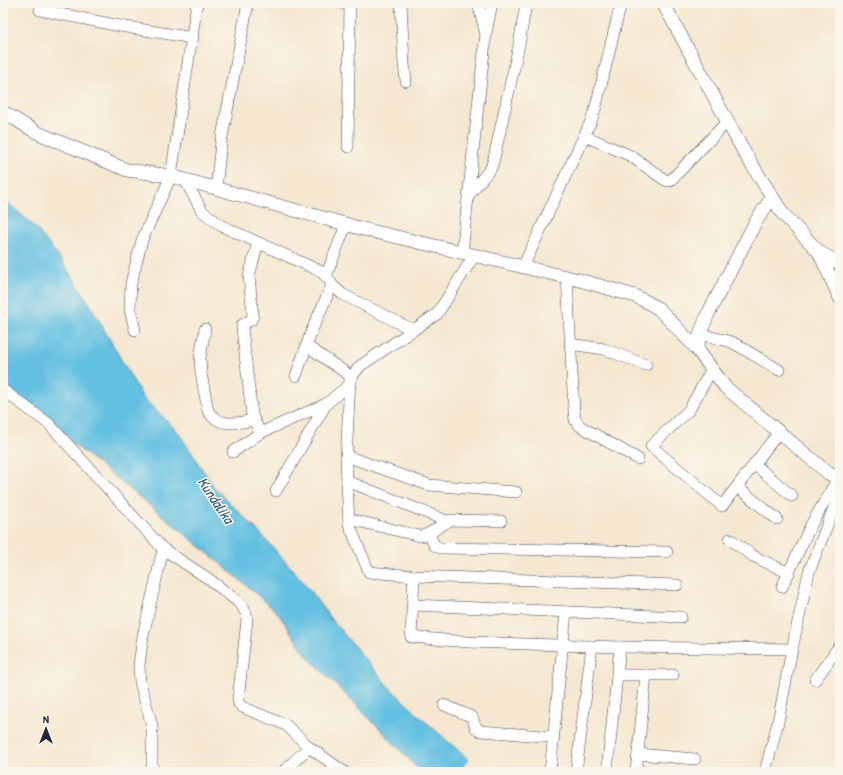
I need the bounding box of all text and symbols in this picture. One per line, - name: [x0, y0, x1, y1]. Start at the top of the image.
- water label: Kundalika: [193, 473, 240, 529]
- north arrow: [26, 709, 66, 749]
- text: N: [43, 712, 49, 726]

